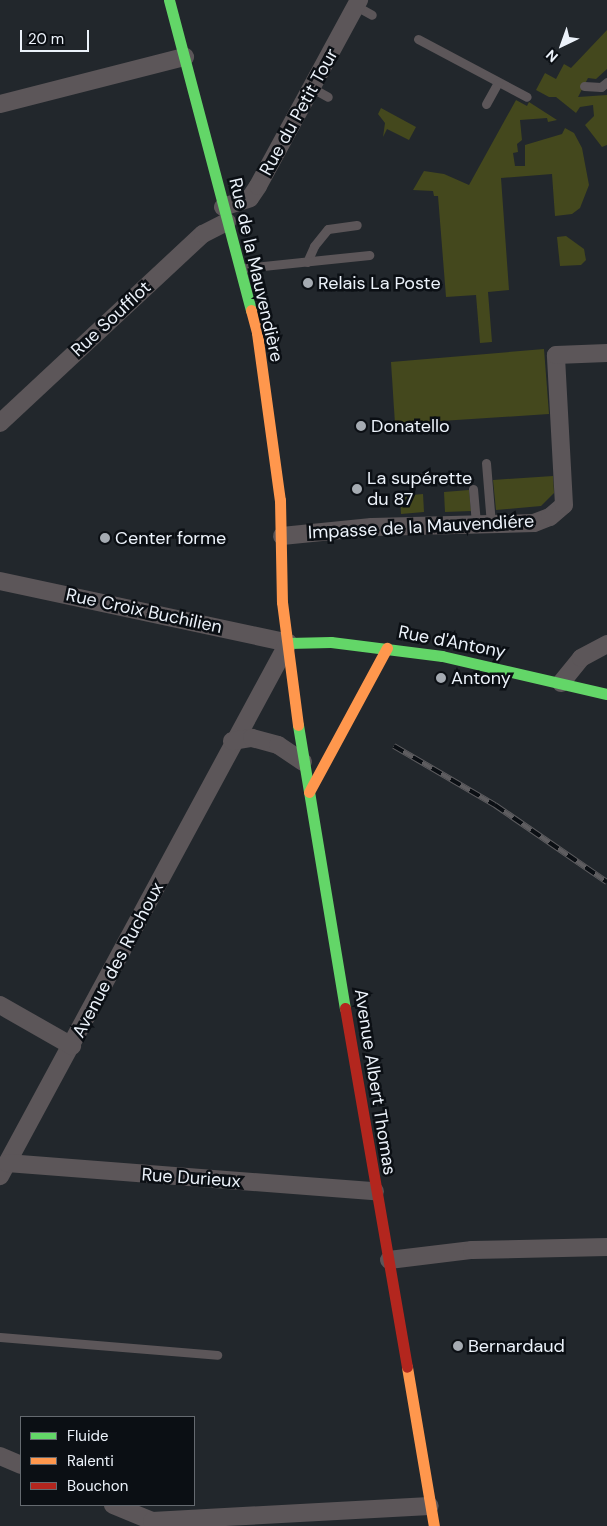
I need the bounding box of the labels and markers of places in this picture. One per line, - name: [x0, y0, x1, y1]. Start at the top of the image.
- place label: Relais La Poste: [318, 272, 441, 294]
- marker: Relais La Poste: [302, 277, 314, 289]
- place label: Donatello: [371, 415, 450, 437]
- marker: Donatello: [355, 420, 367, 432]
- place label: La supérette du 87: [367, 468, 472, 510]
- marker: La supérette du 87: [351, 483, 363, 495]
- place label: Center forme: [115, 527, 226, 549]
- marker: Center forme: [99, 532, 111, 544]
- place label: Antony: [451, 667, 511, 689]
- marker: Antony: [435, 672, 447, 684]
- place label: Bernardaud: [468, 1335, 565, 1357]
- marker: Bernardaud: [452, 1340, 464, 1352]

